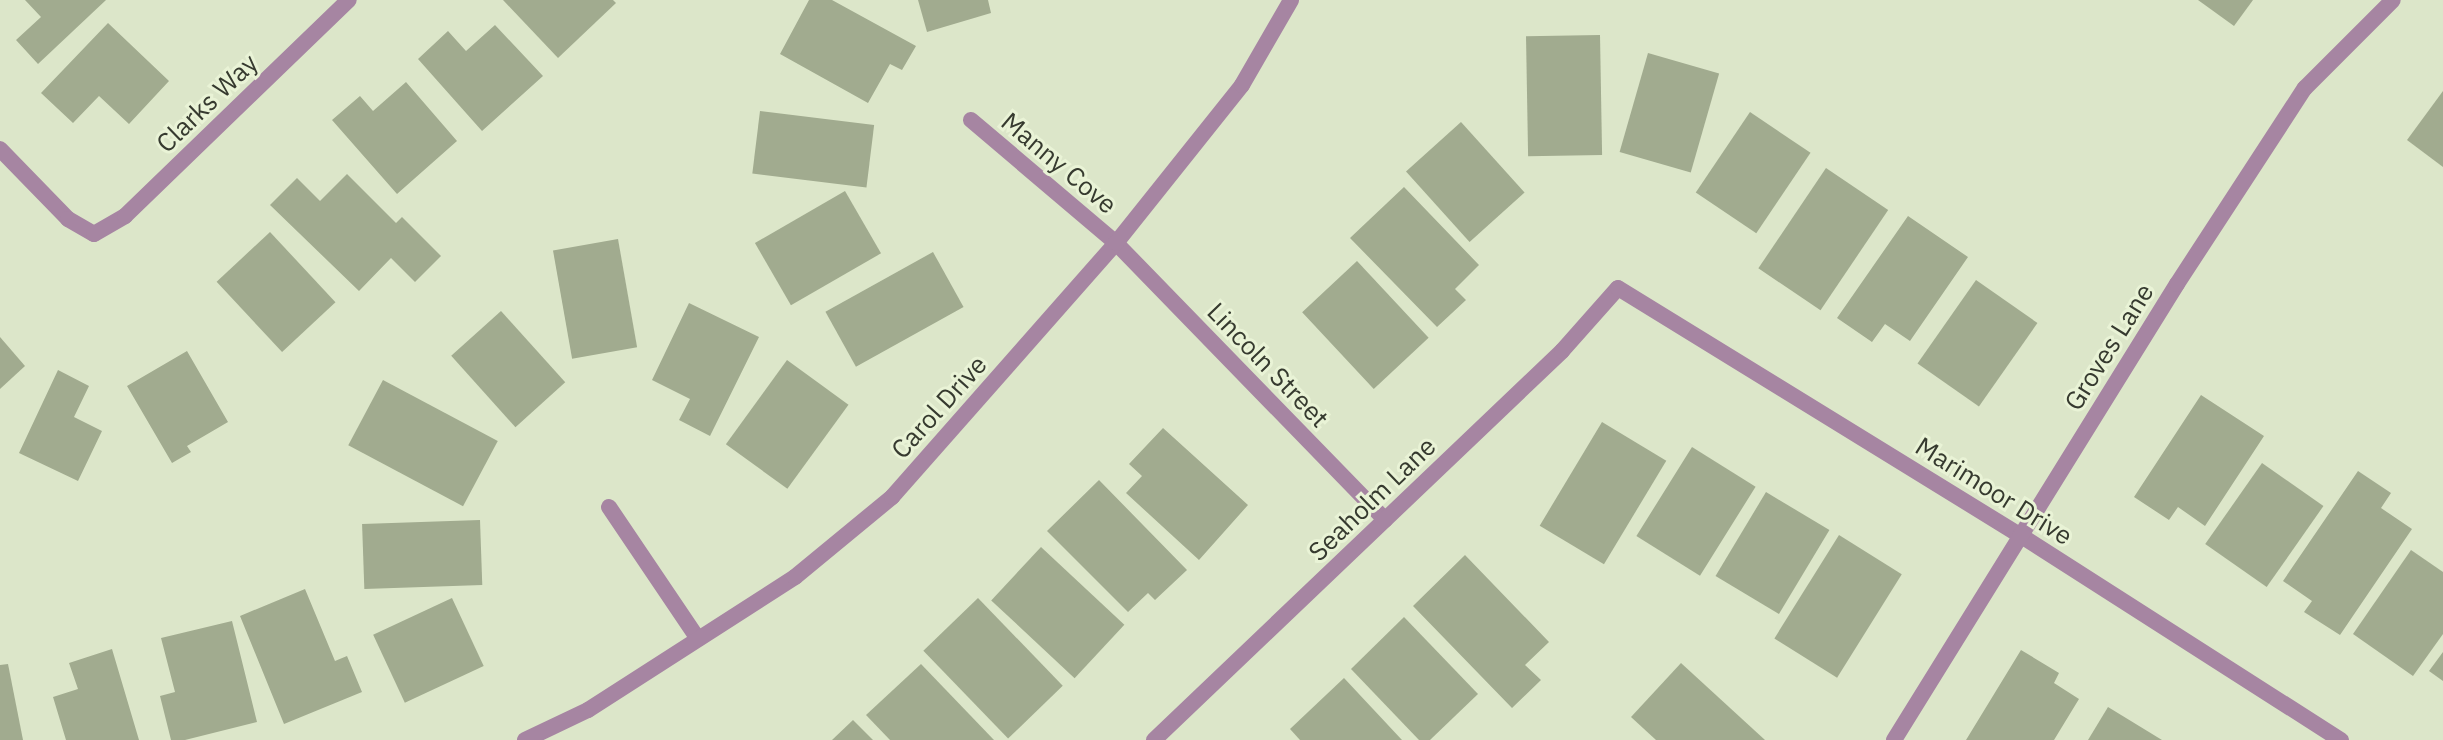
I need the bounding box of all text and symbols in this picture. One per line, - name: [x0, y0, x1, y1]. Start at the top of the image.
- street label: Clarks Way: [150, 47, 264, 159]
- street label: Manny Cove: [995, 106, 1123, 220]
- street label: Groves Lane: [2058, 278, 2160, 416]
- street label: Lincoln Street: [1201, 296, 1335, 434]
- street label: Carol Drive: [885, 349, 993, 465]
- street label: Marimoor Drive: [1910, 430, 2078, 552]
- street label: Seaholm Lane: [1302, 431, 1442, 567]

